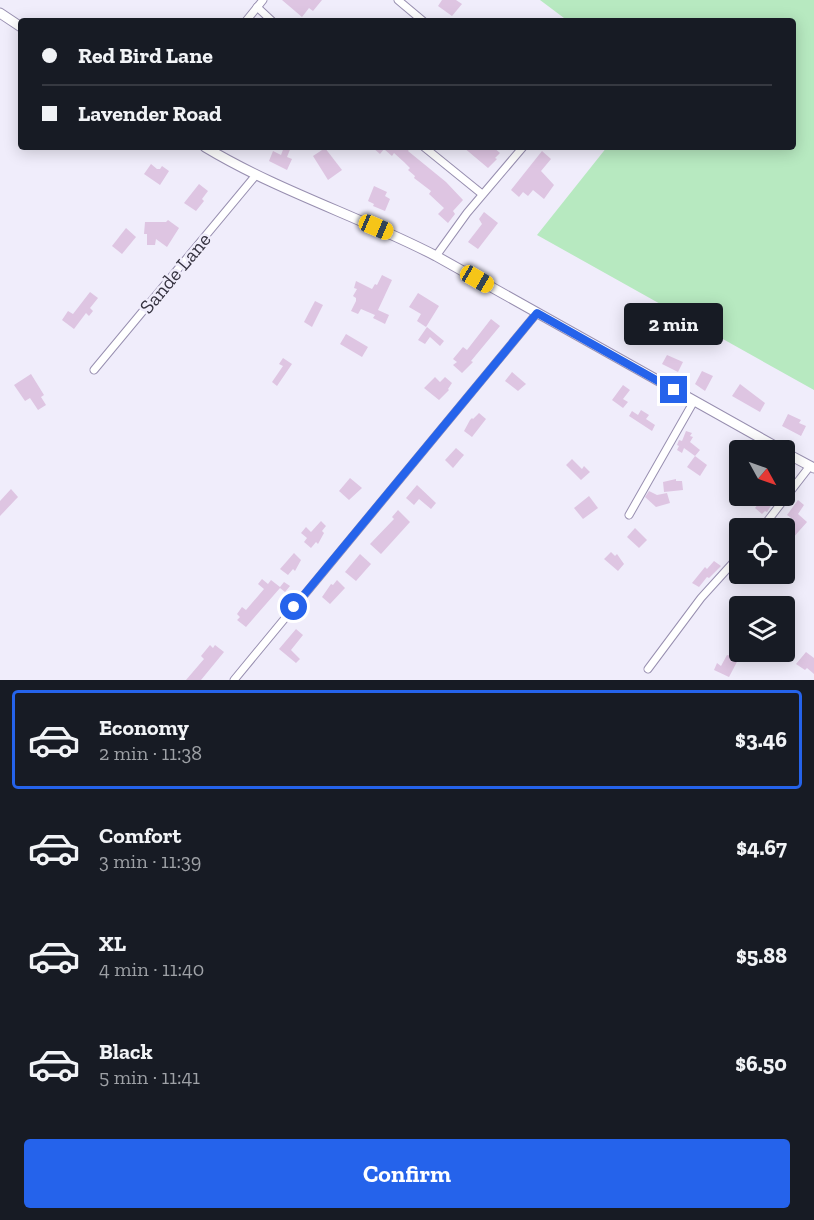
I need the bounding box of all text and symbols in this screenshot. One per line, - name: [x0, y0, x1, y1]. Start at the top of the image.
- text: Red Bird Lane: [78, 42, 213, 69]
- text: Lavender Road: [78, 100, 222, 127]
- car: [356, 212, 396, 242]
- street label: Sande Lane: [134, 228, 216, 318]
- car: [457, 262, 497, 296]
- callout: 2 min: [624, 303, 724, 345]
- text: 2 min: [649, 312, 698, 336]
- route end: [660, 376, 687, 403]
- north arrow: [729, 440, 795, 506]
- map controls: [729, 440, 795, 662]
- button: locate: [729, 518, 795, 584]
- route start: [280, 593, 307, 620]
- button: layers: [729, 596, 795, 662]
- icon: car: [27, 713, 81, 767]
- text: Economy: [99, 714, 189, 741]
- text: $3.46: [735, 726, 787, 753]
- text: 2 min · 11:38: [99, 741, 202, 765]
- icon: car: [27, 821, 81, 875]
- text: Comfort: [99, 822, 181, 849]
- text: $4.67: [736, 834, 787, 861]
- text: 3 min · 11:39: [99, 849, 201, 873]
- icon: car: [27, 929, 81, 983]
- text: XL: [99, 930, 126, 957]
- text: $5.88: [736, 942, 787, 969]
- text: 4 min · 11:40: [99, 957, 204, 981]
- icon: car: [27, 1037, 81, 1091]
- text: Black: [99, 1038, 153, 1065]
- text: $6.50: [735, 1050, 787, 1077]
- text: 5 min · 11:41: [99, 1065, 200, 1089]
- button: Confirm: [24, 1139, 790, 1208]

